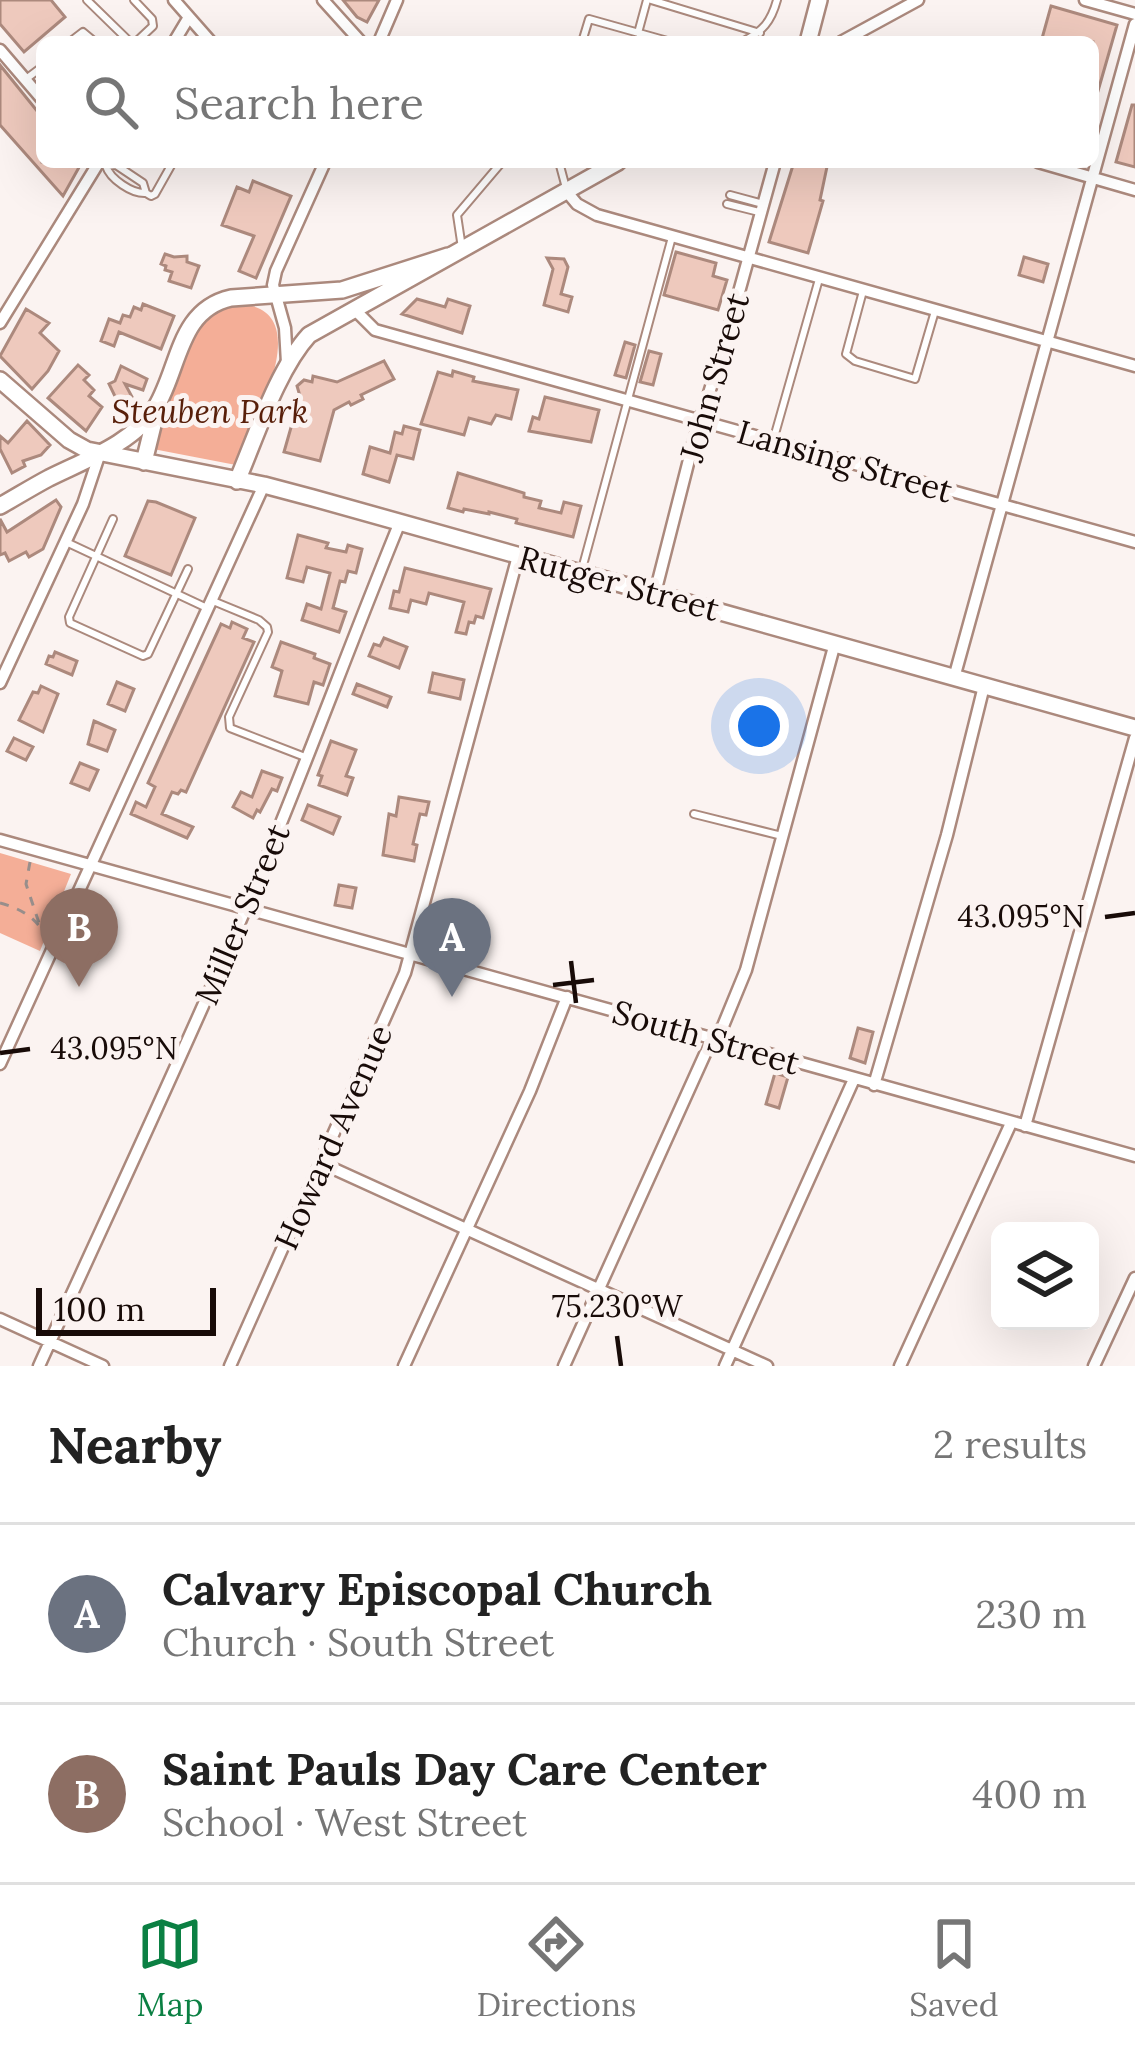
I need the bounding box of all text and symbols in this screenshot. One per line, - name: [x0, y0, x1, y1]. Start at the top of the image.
- search box: [36, 36, 1099, 168]
- icon: search: [78, 69, 144, 135]
- text: Search here: [174, 74, 424, 131]
- street label: John Street: [670, 288, 758, 467]
- park label: Steuben Park: [112, 390, 308, 432]
- street label: Lansing Street: [733, 410, 958, 512]
- street label: Rutger Street: [514, 536, 724, 630]
- your location: [729, 696, 789, 756]
- street label: Miller Street: [185, 817, 299, 1011]
- pin: B: [40, 888, 118, 987]
- text: 43.095°N: [957, 897, 1085, 935]
- pin: A: [413, 898, 491, 997]
- street label: South Street: [608, 990, 805, 1084]
- street label: Howard Avenue: [265, 1018, 401, 1256]
- text: 43.095°N: [50, 1029, 178, 1067]
- map controls: [991, 1222, 1099, 1330]
- button: layers: [991, 1222, 1099, 1330]
- scale bar: [36, 1282, 216, 1335]
- text: 75.230°W: [552, 1287, 683, 1325]
- text: 100 m: [54, 1288, 145, 1330]
- text: Nearby: [48, 1412, 221, 1477]
- text: 2 results: [933, 1419, 1087, 1469]
- text: Calvary Episcopal Church: [162, 1560, 712, 1617]
- text: A: [74, 1589, 100, 1639]
- text: 230 m: [976, 1589, 1087, 1639]
- text: Church · South Street: [162, 1617, 554, 1667]
- text: Saint Pauls Day Care Center: [162, 1740, 767, 1797]
- text: B: [74, 1769, 100, 1819]
- text: 400 m: [972, 1769, 1087, 1819]
- text: School · West Street: [162, 1797, 527, 1847]
- tab: Map: [136, 1911, 204, 2025]
- tab: Directions: [477, 1911, 636, 2025]
- tab: Saved: [909, 1911, 998, 2025]

